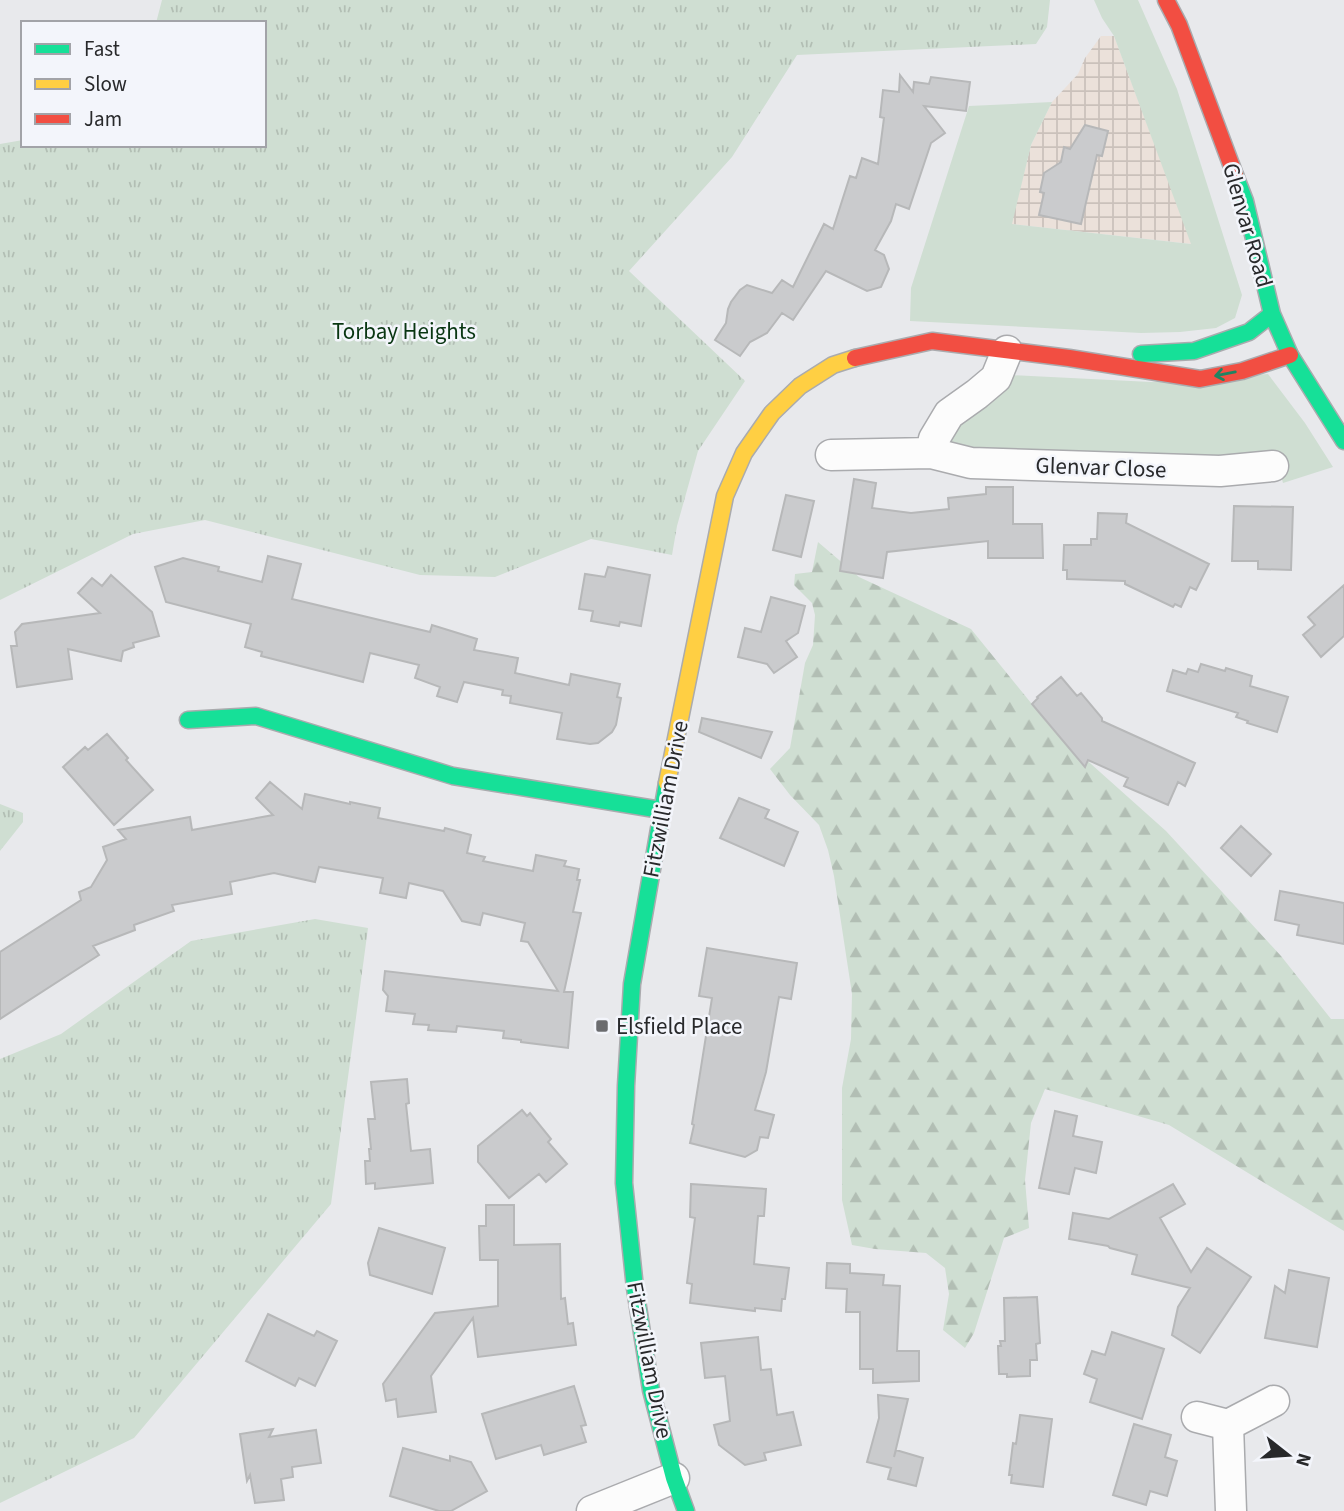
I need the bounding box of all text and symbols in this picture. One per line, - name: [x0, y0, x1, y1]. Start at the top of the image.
- legend: [21, 21, 266, 147]
- text: Fast: [84, 34, 120, 64]
- text: Slow: [84, 69, 127, 99]
- text: Jam: [84, 104, 122, 134]
- street label: Glenvar Road: [1214, 159, 1281, 291]
- park label: Torbay Heights: [332, 315, 476, 348]
- one-way arrow: [1214, 368, 1237, 382]
- street label: Glenvar Close: [1035, 449, 1167, 486]
- street label: Fitzwilliam Drive: [634, 718, 697, 880]
- place label: Elsfield Place: [616, 1010, 743, 1043]
- marker: Elsfield Place: [594, 1018, 610, 1034]
- street label: Fitzwilliam Drive: [618, 1279, 681, 1441]
- north arrow: [1253, 1420, 1323, 1490]
- text: N: [1288, 1450, 1318, 1470]

